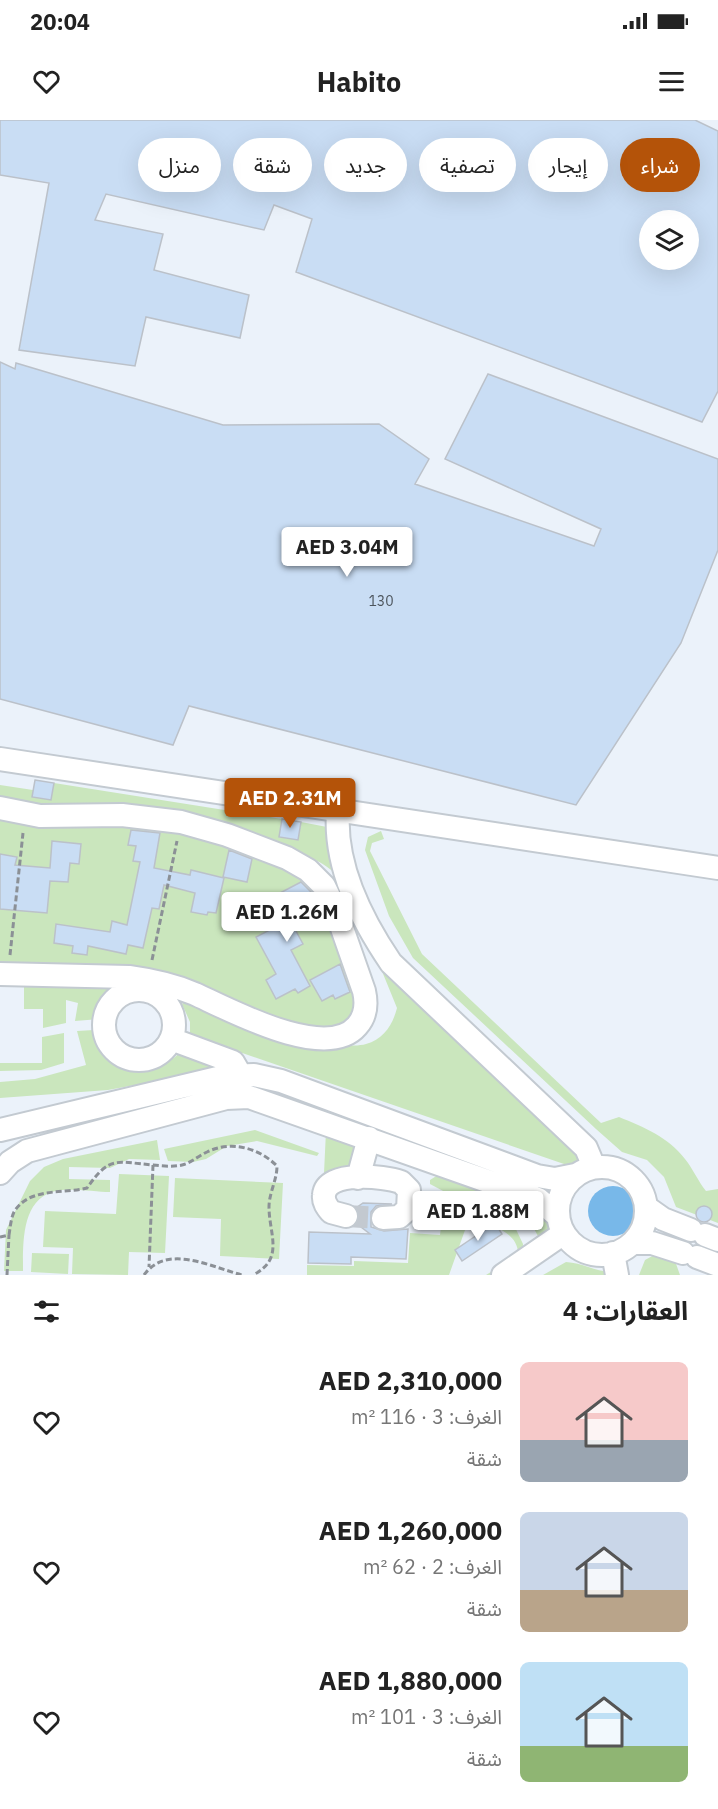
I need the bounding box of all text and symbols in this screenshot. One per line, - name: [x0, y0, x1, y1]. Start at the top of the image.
- text: 20:04: [30, 7, 90, 36]
- text: Habito: [317, 64, 401, 99]
- icon: heart: [30, 65, 63, 98]
- icon: menu: [655, 65, 688, 98]
- chip: منزل: [138, 138, 221, 192]
- chip: شقة: [233, 138, 312, 192]
- chip: جديد: [324, 138, 407, 192]
- chip: تصفية: [419, 138, 516, 192]
- chip: إيجار: [528, 138, 608, 192]
- chip: شراء: [620, 138, 700, 192]
- map controls: [639, 210, 699, 270]
- button: layers: [639, 210, 699, 270]
- pin: AED 3.04M: [278, 527, 416, 578]
- text: AED 3.04M: [295, 533, 399, 560]
- house number: 130: [368, 592, 394, 610]
- pin: AED 2.31M: [221, 778, 359, 829]
- text: AED 2.31M: [238, 784, 342, 811]
- pin: AED 1.26M: [218, 892, 356, 943]
- text: AED 1.26M: [235, 898, 339, 925]
- pin: AED 1.88M: [409, 1191, 547, 1242]
- text: AED 1.88M: [426, 1197, 530, 1224]
- text: العقارات: 4: [563, 1293, 688, 1327]
- icon: filters: [30, 1295, 63, 1328]
- text: AED 2,310,000: [319, 1363, 502, 1397]
- icon: home: [568, 1386, 640, 1458]
- text: الغرف: 3 · 116 m²: [351, 1403, 502, 1430]
- icon: heart: [30, 1406, 63, 1439]
- text: شقة: [467, 1445, 502, 1472]
- text: AED 1,260,000: [319, 1513, 502, 1547]
- icon: home: [568, 1536, 640, 1608]
- text: الغرف: 2 · 62 m²: [363, 1553, 502, 1580]
- icon: heart: [30, 1556, 63, 1589]
- text: شقة: [467, 1595, 502, 1622]
- text: AED 1,880,000: [319, 1663, 502, 1697]
- icon: home: [568, 1686, 640, 1758]
- text: الغرف: 3 · 101 m²: [351, 1703, 502, 1730]
- icon: heart: [30, 1706, 63, 1739]
- text: شقة: [467, 1745, 502, 1772]

